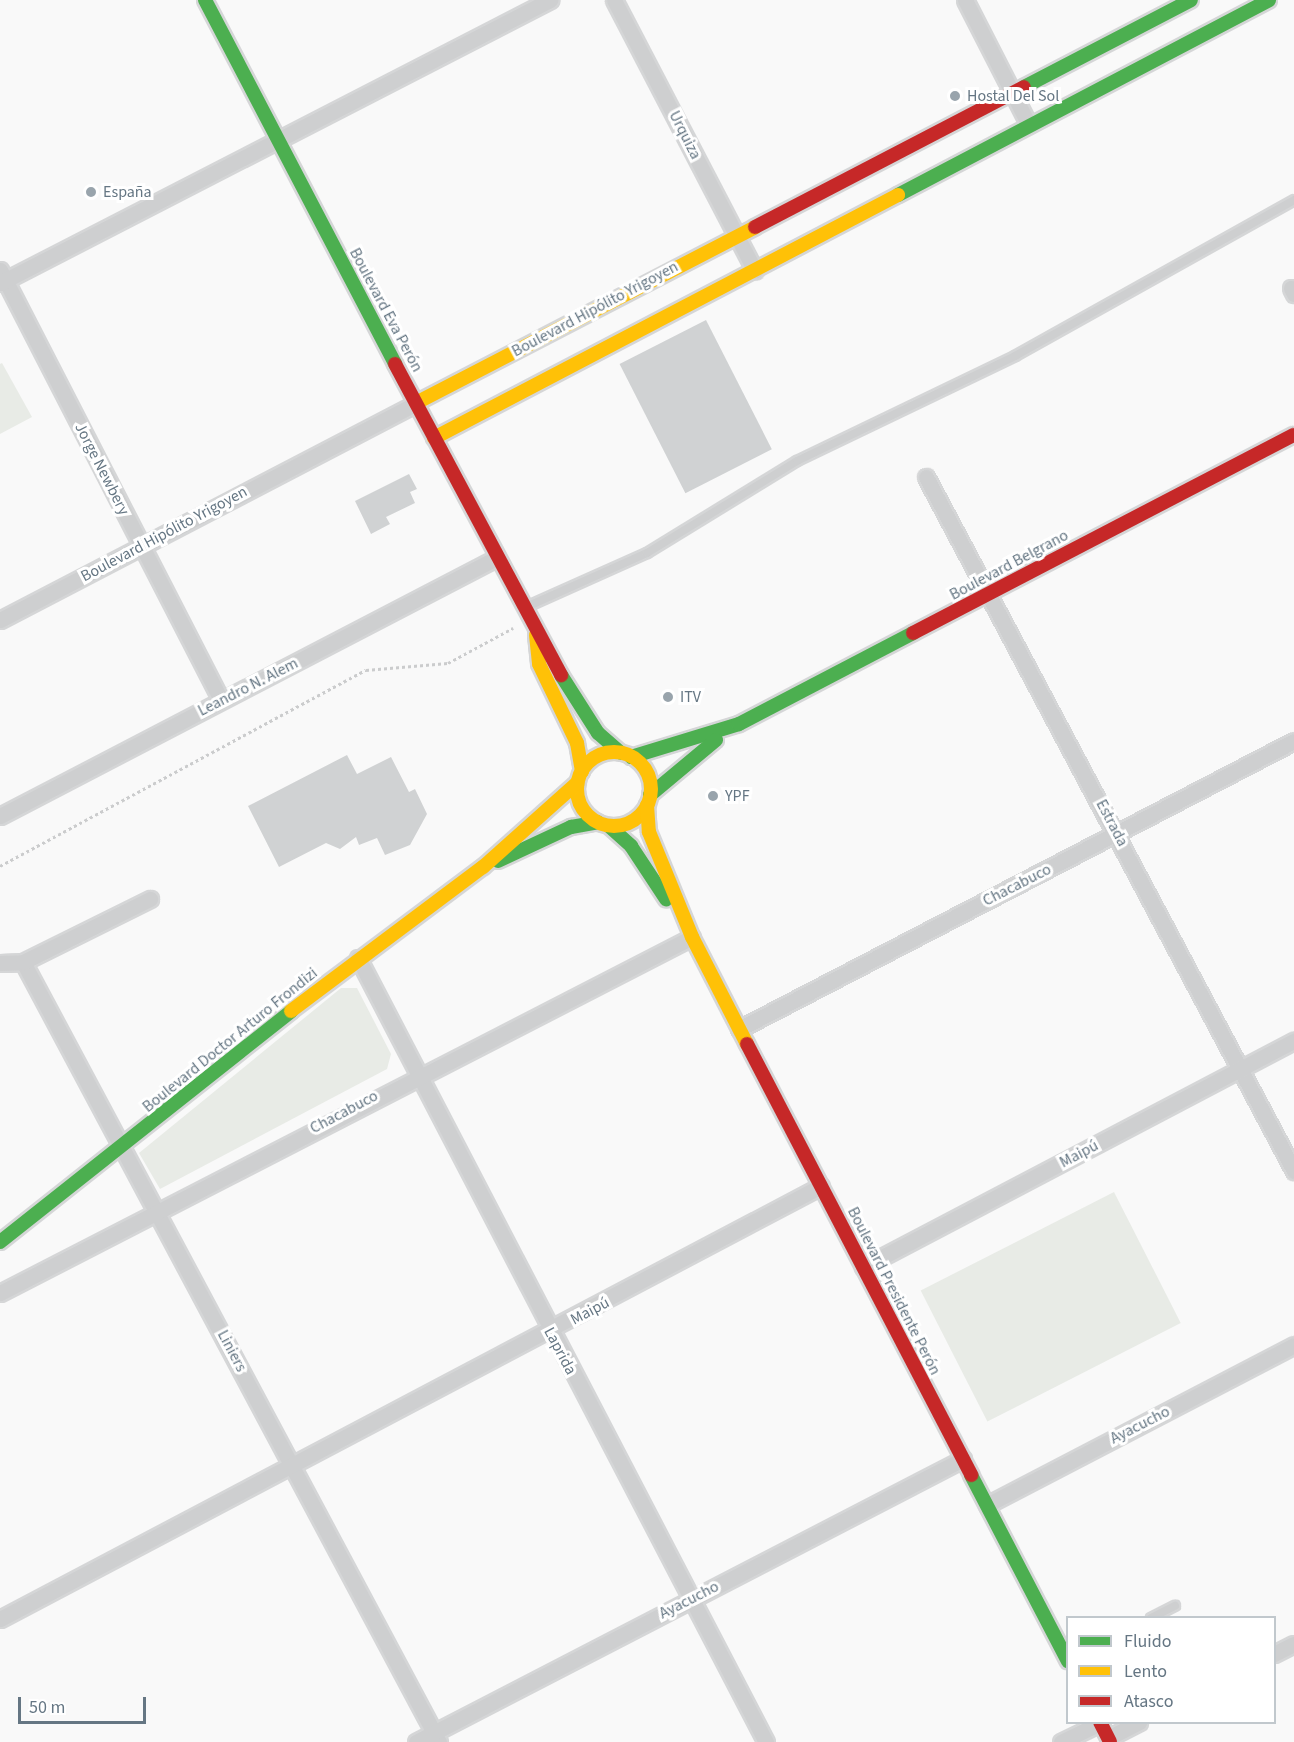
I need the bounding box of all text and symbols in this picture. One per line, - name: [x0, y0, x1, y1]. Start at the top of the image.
- place label: Hostal Del Sol: [967, 86, 1059, 106]
- marker: Hostal Del Sol: [948, 89, 962, 103]
- street label: Urquiza: [665, 108, 705, 162]
- place label: España: [103, 182, 152, 202]
- marker: España: [84, 185, 98, 199]
- street label: Boulevard Eva Perón: [345, 245, 427, 375]
- street label: Boulevard Hipólito Yrigoyen: [509, 257, 681, 361]
- street label: Jorge Newbery: [71, 420, 133, 518]
- street label: Boulevard Hipólito Yrigoyen: [78, 482, 250, 586]
- street label: Boulevard Belgrano: [946, 526, 1072, 604]
- street label: Leandro N. Alem: [195, 654, 301, 720]
- place label: ITV: [680, 687, 701, 707]
- marker: ITV: [661, 690, 675, 704]
- place label: YPF: [725, 786, 750, 806]
- marker: YPF: [706, 789, 720, 803]
- street label: Estrada: [1092, 796, 1132, 850]
- street label: Chacabuco: [980, 860, 1054, 910]
- street label: Boulevard Doctor Arturo Frondizi: [139, 964, 321, 1116]
- street label: Chacabuco: [307, 1086, 381, 1138]
- street label: Maipú: [1056, 1136, 1102, 1172]
- street label: Boulevard Presidente Perón: [843, 1204, 945, 1378]
- street label: Maipú: [567, 1293, 613, 1329]
- street label: Laprida: [540, 1324, 580, 1378]
- street label: Liniers: [213, 1327, 251, 1375]
- street label: Ayacucho: [1107, 1402, 1173, 1448]
- street label: Ayacucho: [656, 1577, 722, 1623]
- legend: [1066, 1616, 1276, 1724]
- text: Fluido: [1124, 1629, 1171, 1654]
- text: Lento: [1124, 1659, 1167, 1684]
- scale bar: [21, 1685, 148, 1723]
- text: Atasco: [1124, 1689, 1173, 1714]
- text: 50 m: [29, 1695, 65, 1720]

